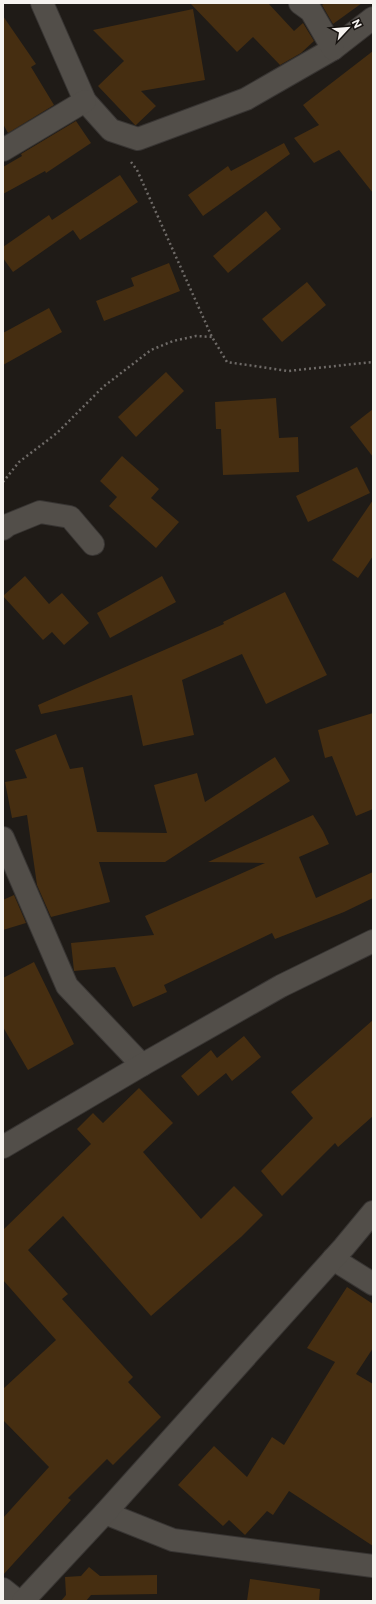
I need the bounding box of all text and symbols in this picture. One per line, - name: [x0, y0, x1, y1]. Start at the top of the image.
- north arrow: [328, 8, 368, 48]
- text: N: [350, 17, 365, 30]

